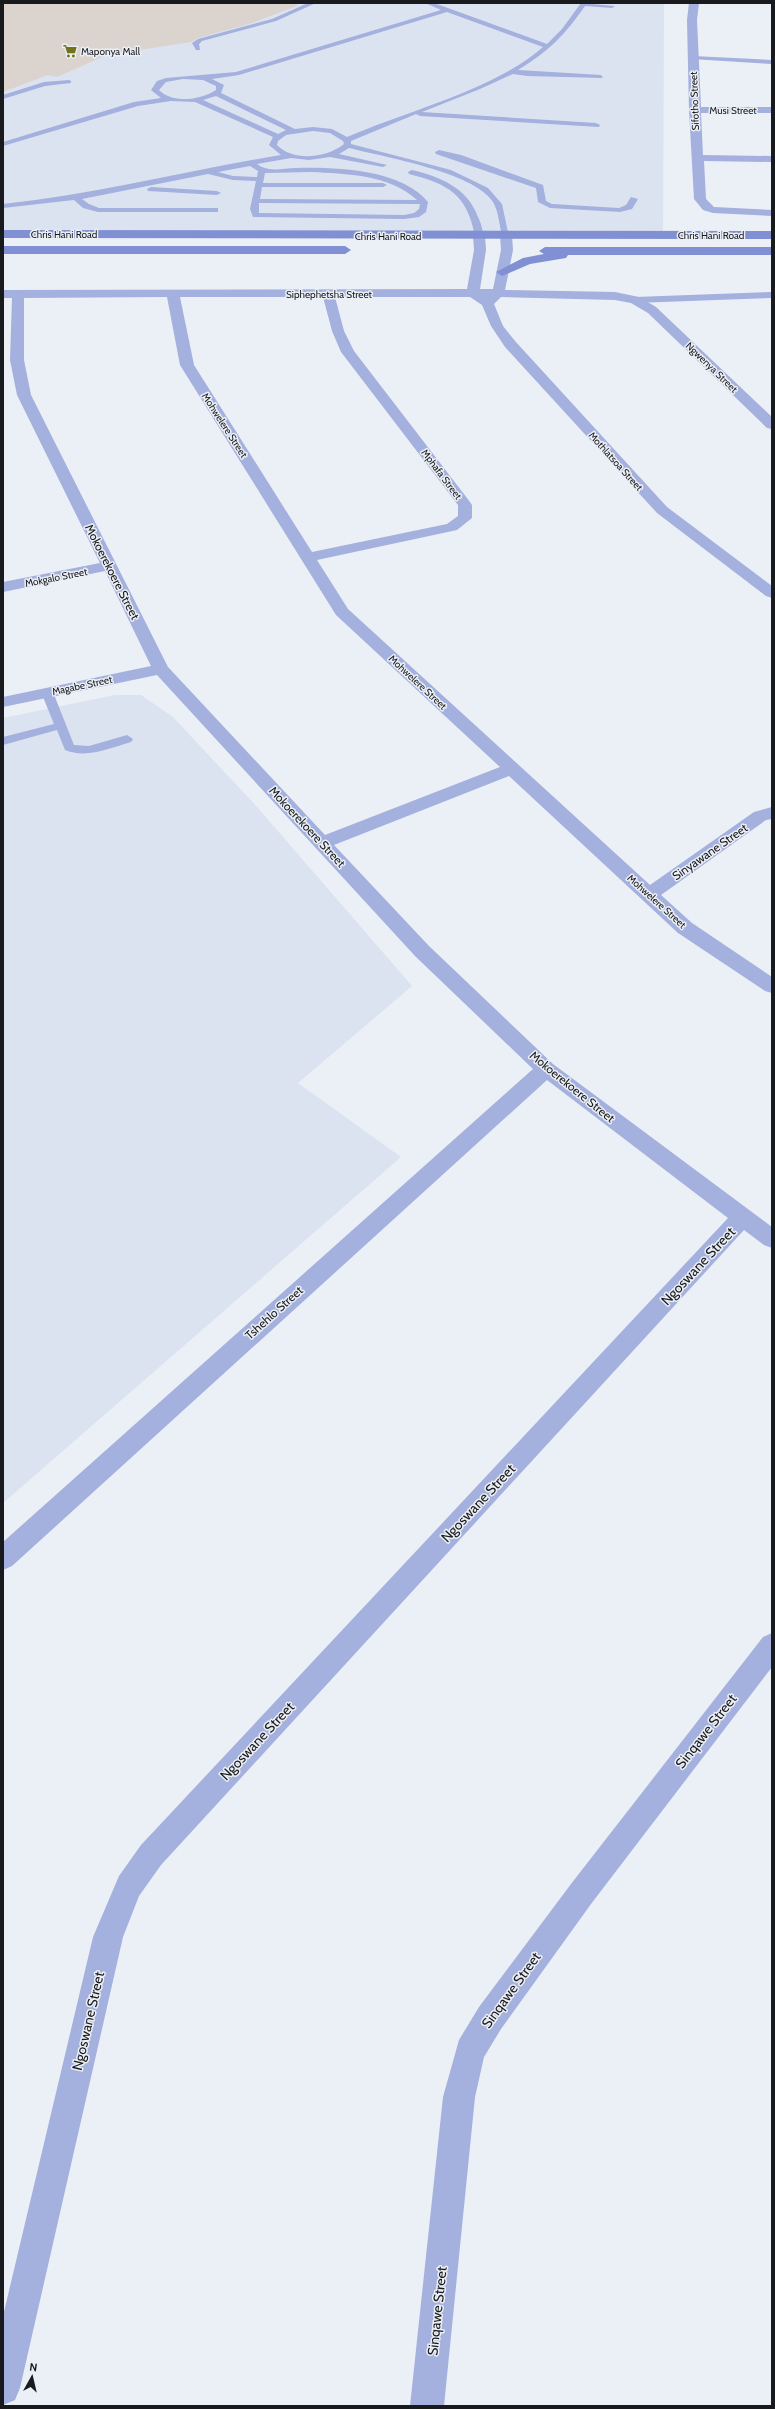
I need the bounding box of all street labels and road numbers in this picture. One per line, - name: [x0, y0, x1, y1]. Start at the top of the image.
- street label: Sifotho Street: [687, 71, 702, 131]
- street label: Musi Street: [709, 104, 757, 117]
- street label: Chris Hani Road: [31, 228, 97, 241]
- street label: Chris Hani Road: [678, 229, 744, 242]
- street label: Chris Hani Road: [355, 230, 421, 243]
- street label: Siphephetsha Street: [286, 288, 373, 301]
- street label: Ngwenya Street: [683, 339, 741, 396]
- street label: Mohwelere Street: [199, 390, 251, 461]
- street label: Mothlatsoa Street: [586, 429, 646, 494]
- street label: Mphafa Street: [418, 447, 465, 503]
- street label: Mokoerekoere Street: [82, 522, 143, 622]
- street label: Mokgalo Street: [24, 565, 89, 590]
- street label: Mohwelere Street: [386, 652, 450, 713]
- street label: Magabe Street: [51, 673, 114, 698]
- street label: Mokoerekoere Street: [266, 783, 349, 870]
- street label: Sinyawane Street: [669, 820, 750, 883]
- street label: Mohwelere Street: [625, 872, 689, 932]
- street label: Mokoerekoere Street: [527, 1048, 618, 1125]
- street label: Ngoswane Street: [657, 1223, 739, 1309]
- street label: Tshehlo Street: [242, 1283, 306, 1343]
- street label: Ngoswane Street: [437, 1460, 519, 1546]
- street label: Sinqawe Street: [671, 1690, 741, 1772]
- street label: Ngoswane Street: [216, 1698, 298, 1784]
- street label: Sinqawe Street: [477, 1948, 545, 2032]
- street label: Ngoswane Street: [68, 1969, 108, 2072]
- street label: Sinqawe Street: [423, 2265, 451, 2356]

